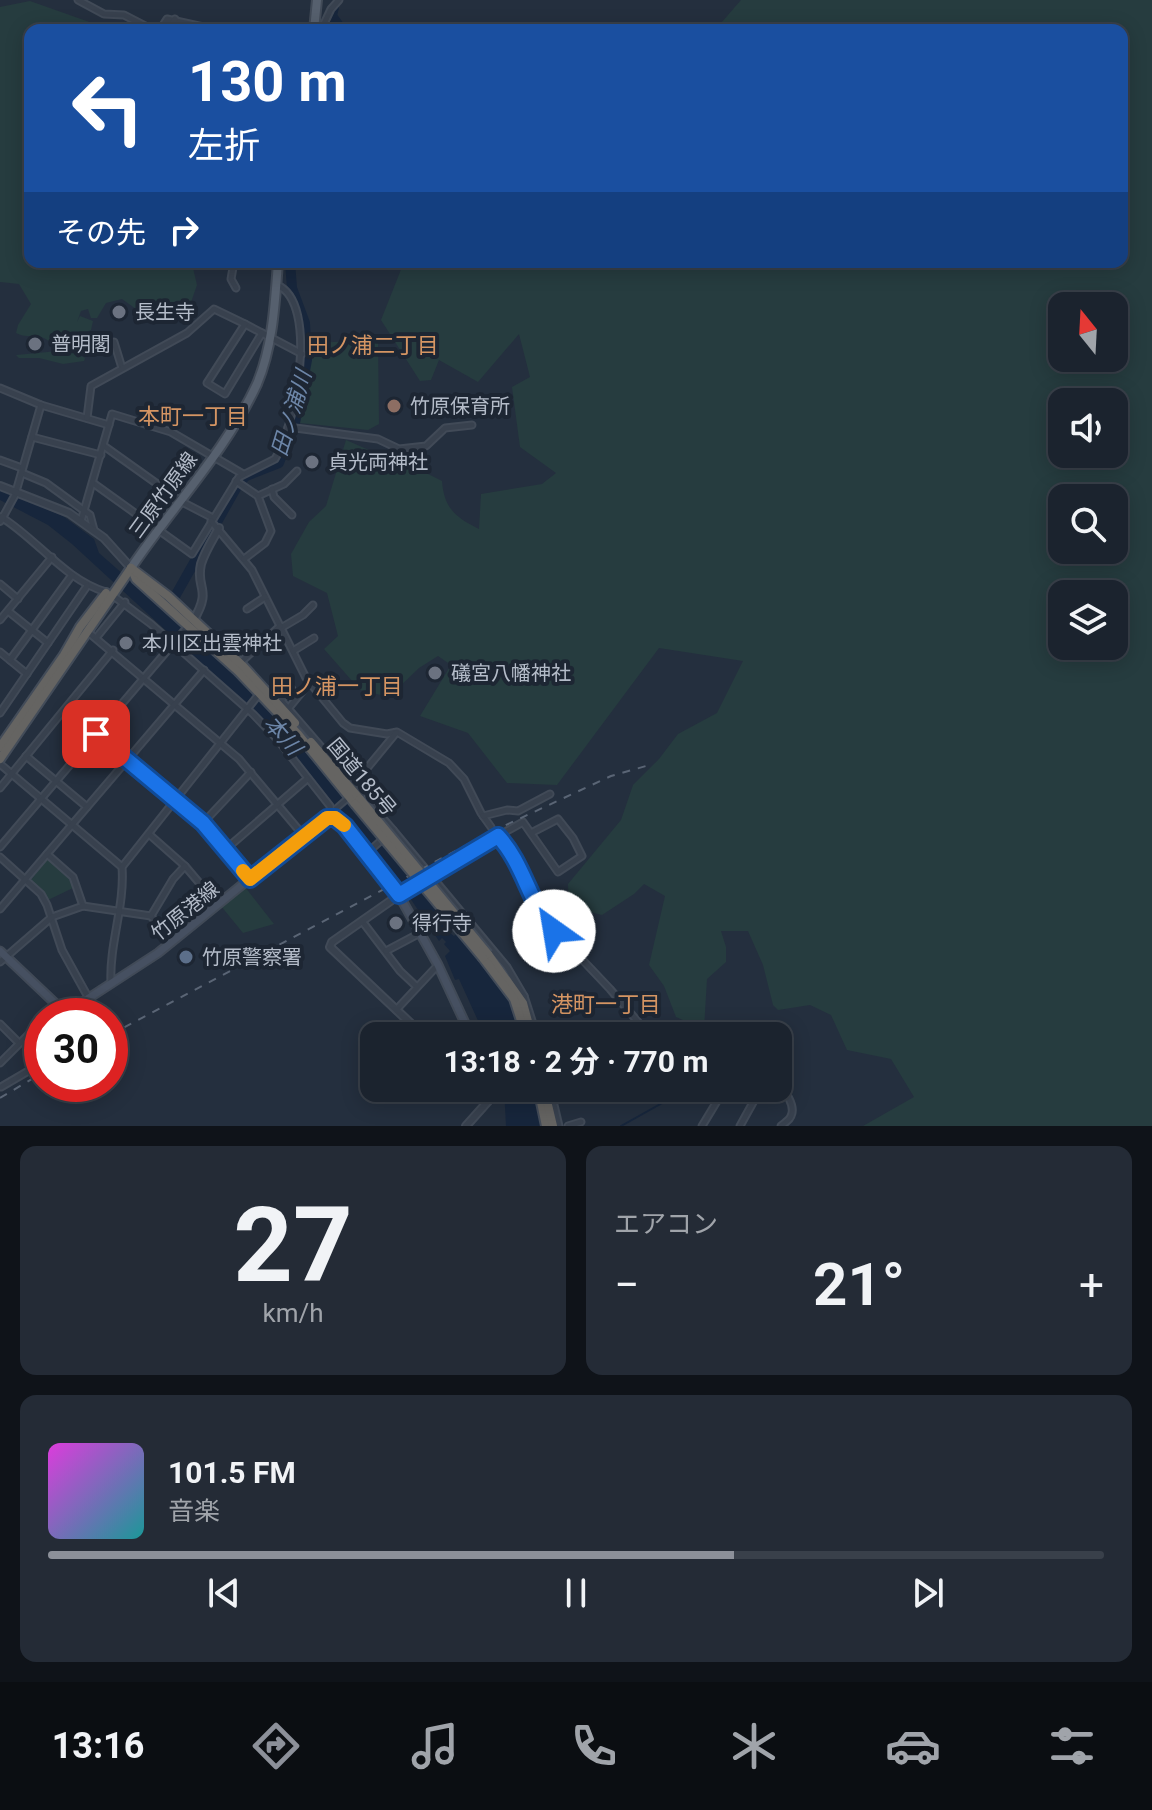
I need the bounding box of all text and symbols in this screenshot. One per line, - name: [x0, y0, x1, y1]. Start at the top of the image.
- text: 130 m: [188, 49, 347, 115]
- icon: left: [56, 56, 160, 160]
- text: 左折: [188, 125, 260, 167]
- icon: right: [162, 208, 206, 252]
- text: その先: [56, 215, 146, 250]
- north arrow: [1048, 292, 1128, 372]
- map controls: [1048, 292, 1128, 660]
- place label: 長生寺: [135, 300, 195, 324]
- marker: 長生寺: [110, 303, 128, 321]
- place label: 普明閣: [51, 332, 111, 356]
- district label: 田ノ浦二丁目: [307, 333, 439, 358]
- marker: 普明閣: [26, 335, 44, 353]
- water label: 田ノ浦川: [267, 366, 317, 459]
- button: sound: [1048, 388, 1128, 468]
- place label: 竹原保育所: [410, 394, 510, 418]
- marker: 竹原保育所: [385, 397, 403, 415]
- district label: 本町一丁目: [138, 404, 248, 429]
- street label: 三原竹原線: [124, 447, 202, 543]
- place label: 貞光両神社: [328, 450, 428, 474]
- marker: 貞光両神社: [303, 453, 321, 471]
- button: search: [1048, 484, 1128, 564]
- button: layers: [1048, 580, 1128, 660]
- place label: 本川区出雲神社: [142, 631, 282, 655]
- marker: 本川区出雲神社: [117, 634, 135, 652]
- place label: 礒宮八幡神社: [451, 661, 571, 685]
- marker: 礒宮八幡神社: [426, 664, 444, 682]
- district label: 田ノ浦一丁目: [271, 674, 403, 699]
- pin: [62, 700, 130, 768]
- water label: 本川: [259, 711, 308, 762]
- icon: arrive: [74, 712, 118, 756]
- street label: 国道185号: [323, 733, 401, 821]
- street label: 竹原港線: [146, 877, 224, 945]
- position arrow: [512, 889, 596, 973]
- place label: 得行寺: [412, 911, 472, 935]
- marker: 得行寺: [387, 914, 405, 932]
- place label: 竹原警察署: [202, 945, 302, 969]
- marker: 竹原警察署: [177, 948, 195, 966]
- district label: 港町一丁目: [551, 992, 661, 1017]
- speed limit sign: 30: [24, 998, 128, 1102]
- text: 13:18 · 2 分 · 770 m: [444, 1044, 708, 1079]
- text: 27: [233, 1185, 353, 1306]
- text: エアコン: [614, 1209, 718, 1239]
- text: 21°: [813, 1249, 905, 1320]
- text: −: [614, 1259, 639, 1311]
- text: +: [1079, 1259, 1104, 1311]
- text: km/h: [262, 1298, 324, 1328]
- text: 101.5 FM: [168, 1455, 296, 1490]
- text: 音楽: [168, 1496, 220, 1526]
- icon: previous: [202, 1571, 246, 1615]
- icon: pause: [554, 1571, 598, 1615]
- icon: next: [906, 1571, 950, 1615]
- icon: directions: [248, 1718, 304, 1774]
- icon: music: [407, 1718, 463, 1774]
- icon: phone: [566, 1718, 622, 1774]
- icon: climate: [726, 1718, 782, 1774]
- icon: car: [885, 1718, 941, 1774]
- icon: filters: [1044, 1718, 1100, 1774]
- text: 13:16: [52, 1725, 144, 1767]

